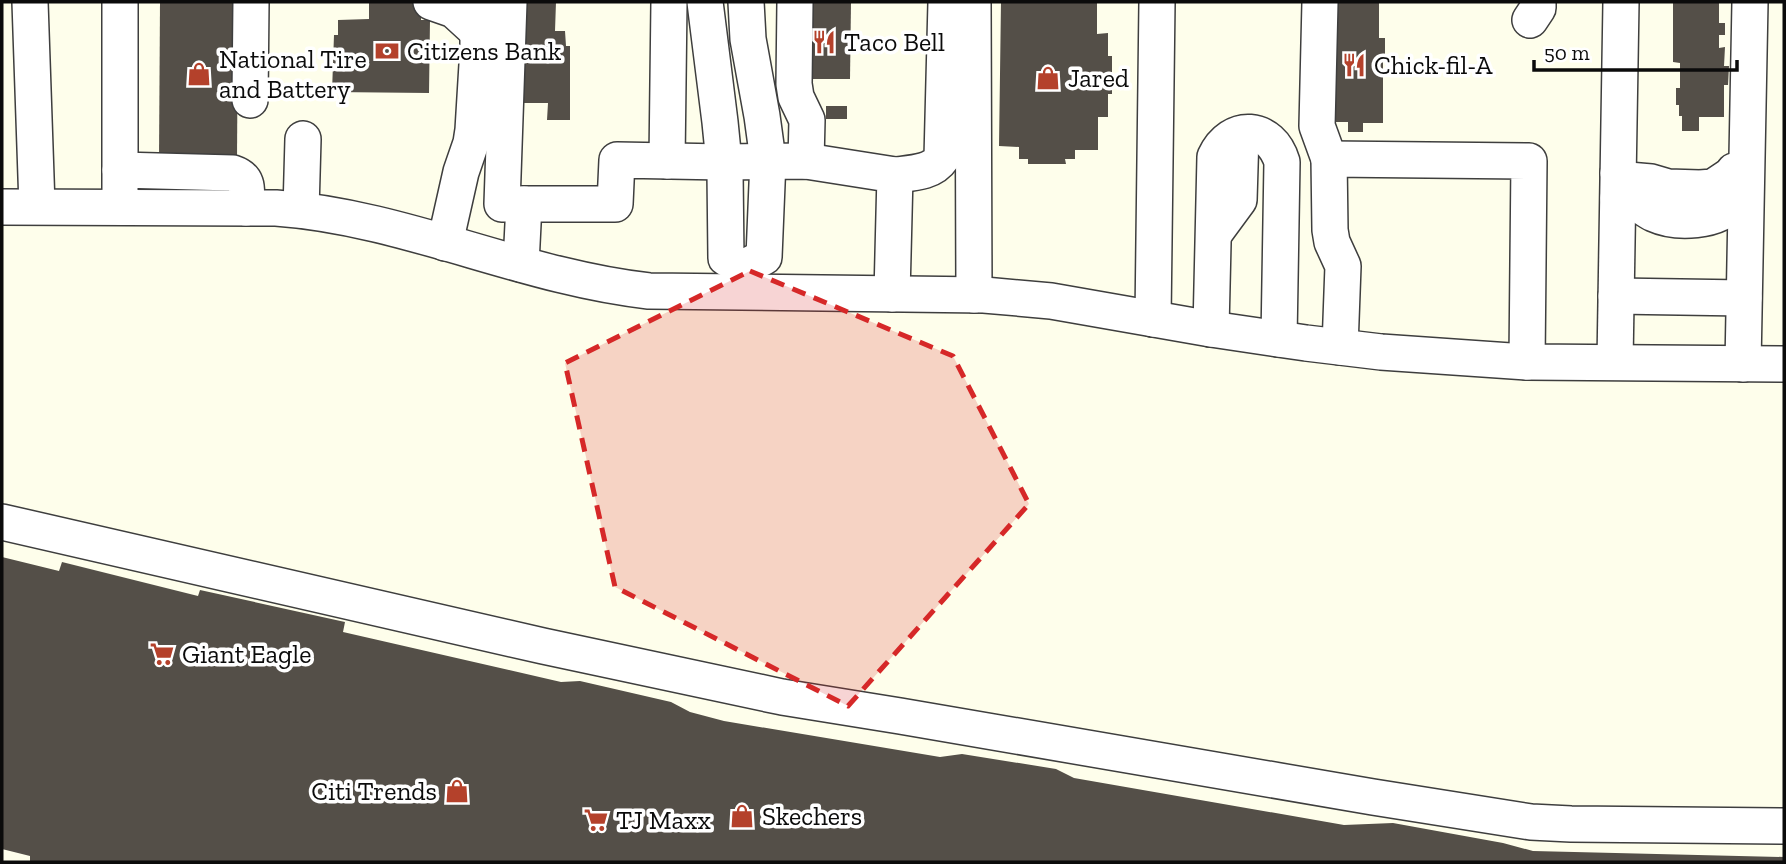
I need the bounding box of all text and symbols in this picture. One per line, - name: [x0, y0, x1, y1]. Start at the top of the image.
- place label: Taco Bell: [844, 26, 945, 58]
- restaurant icon: Taco Bell: [810, 28, 838, 56]
- scale bar: [1534, 28, 1737, 72]
- place label: Citizens Bank: [407, 35, 562, 67]
- bank icon: Citizens Bank: [373, 37, 401, 65]
- text: 50 m: [1544, 40, 1590, 65]
- place label: National Tire and Battery: [219, 43, 367, 105]
- place label: Chick-fil-A: [1374, 49, 1493, 81]
- restaurant icon: Chick-fil-A: [1340, 51, 1368, 79]
- shop icon: National Tire and Battery: [185, 60, 213, 88]
- place label: Jared: [1068, 62, 1129, 94]
- shop icon: Jared: [1034, 64, 1062, 92]
- place label: Giant Eagle: [182, 638, 311, 670]
- supermarket icon: Giant Eagle: [148, 640, 176, 668]
- place label: Citi Trends: [311, 775, 437, 807]
- shop icon: Citi Trends: [443, 777, 471, 805]
- place label: Skechers: [762, 800, 862, 832]
- shop icon: Skechers: [728, 802, 756, 830]
- place label: TJ Maxx: [616, 804, 711, 836]
- supermarket icon: TJ Maxx: [582, 806, 610, 834]

